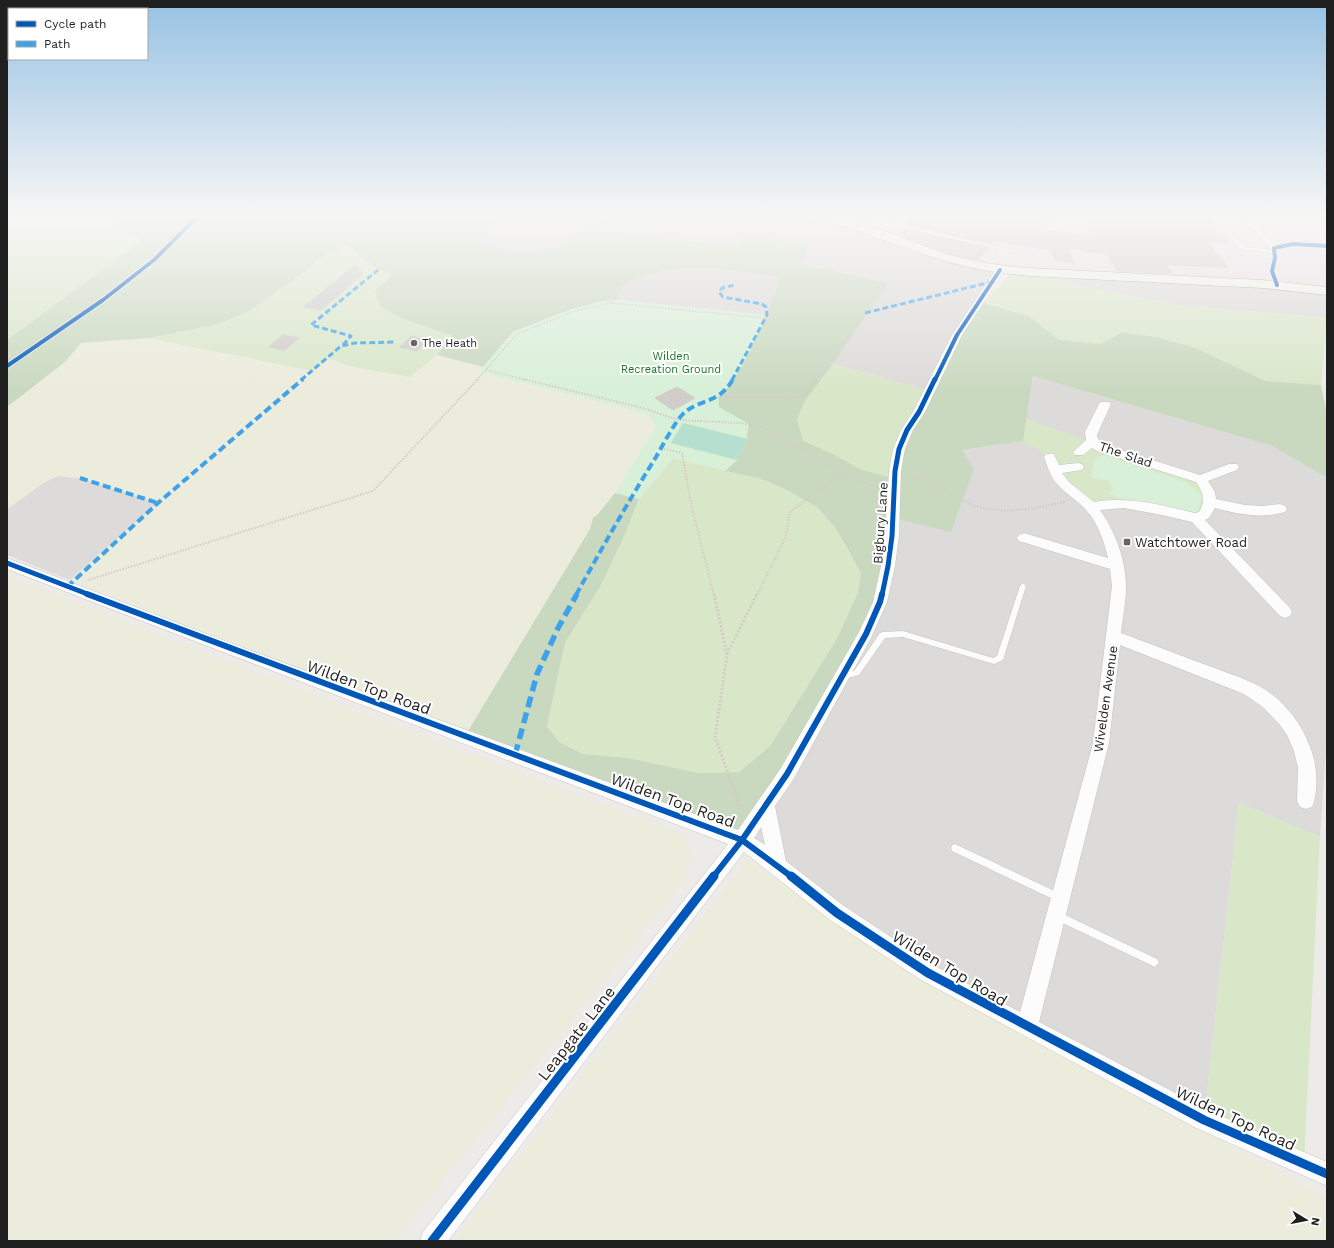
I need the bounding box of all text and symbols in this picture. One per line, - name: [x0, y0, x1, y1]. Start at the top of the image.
- legend: [8, 8, 148, 60]
- text: Cycle path: [44, 17, 106, 31]
- text: Path: [44, 37, 70, 51]
- place label: The Heath: [422, 337, 477, 350]
- marker: The Heath: [409, 338, 419, 348]
- park label: Wilden Recreation Ground: [621, 350, 721, 376]
- street label: The Slad: [1097, 438, 1154, 471]
- street label: Bigbury Lane: [870, 482, 891, 564]
- place label: Watchtower Road: [1135, 535, 1247, 550]
- marker: Watchtower Road: [1122, 537, 1132, 547]
- street label: Wivelden Avenue: [1091, 645, 1120, 753]
- street label: Wilden Top Road: [304, 656, 434, 719]
- street label: Wilden Top Road: [608, 769, 738, 832]
- street label: Wilden Top Road: [889, 927, 1011, 1010]
- street label: Leapgate Lane: [534, 983, 619, 1084]
- street label: Wilden Top Road: [1173, 1082, 1299, 1155]
- north arrow: [1286, 1200, 1326, 1240]
- text: N: [1308, 1217, 1322, 1227]

